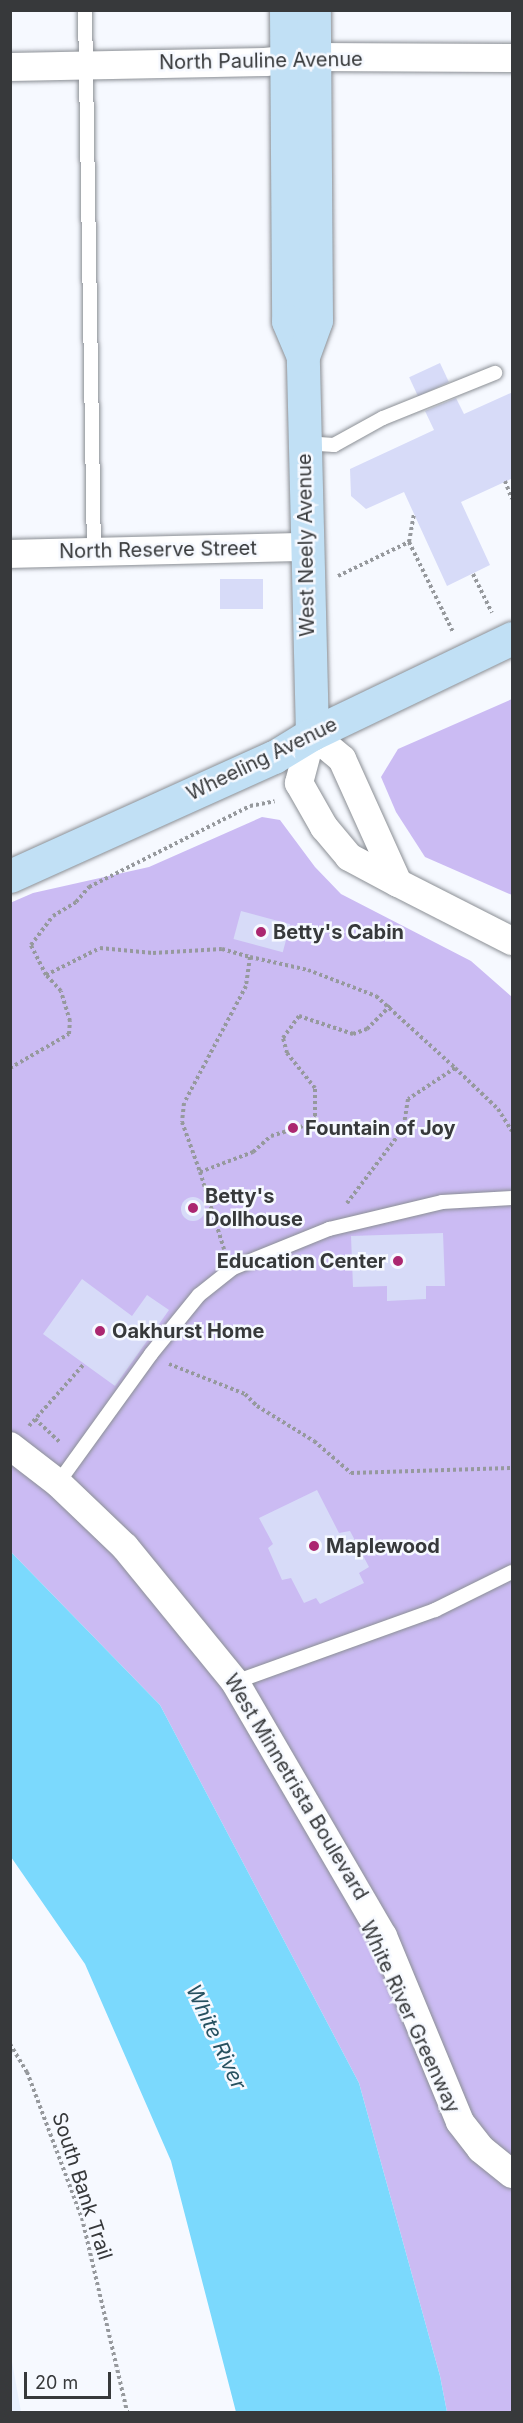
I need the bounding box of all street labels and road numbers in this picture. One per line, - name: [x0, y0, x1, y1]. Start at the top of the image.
- street label: North Pauline Avenue: [159, 47, 363, 75]
- street label: West Neely Avenue: [292, 453, 320, 637]
- street label: North Reserve Street: [59, 536, 257, 564]
- street label: Wheeling Avenue: [183, 712, 341, 806]
- street label: West Minnetrista Boulevard: [219, 1670, 373, 1904]
- street label: White River Greenway: [355, 1917, 465, 2117]
- street label: South Bank Trail: [47, 2109, 117, 2263]

